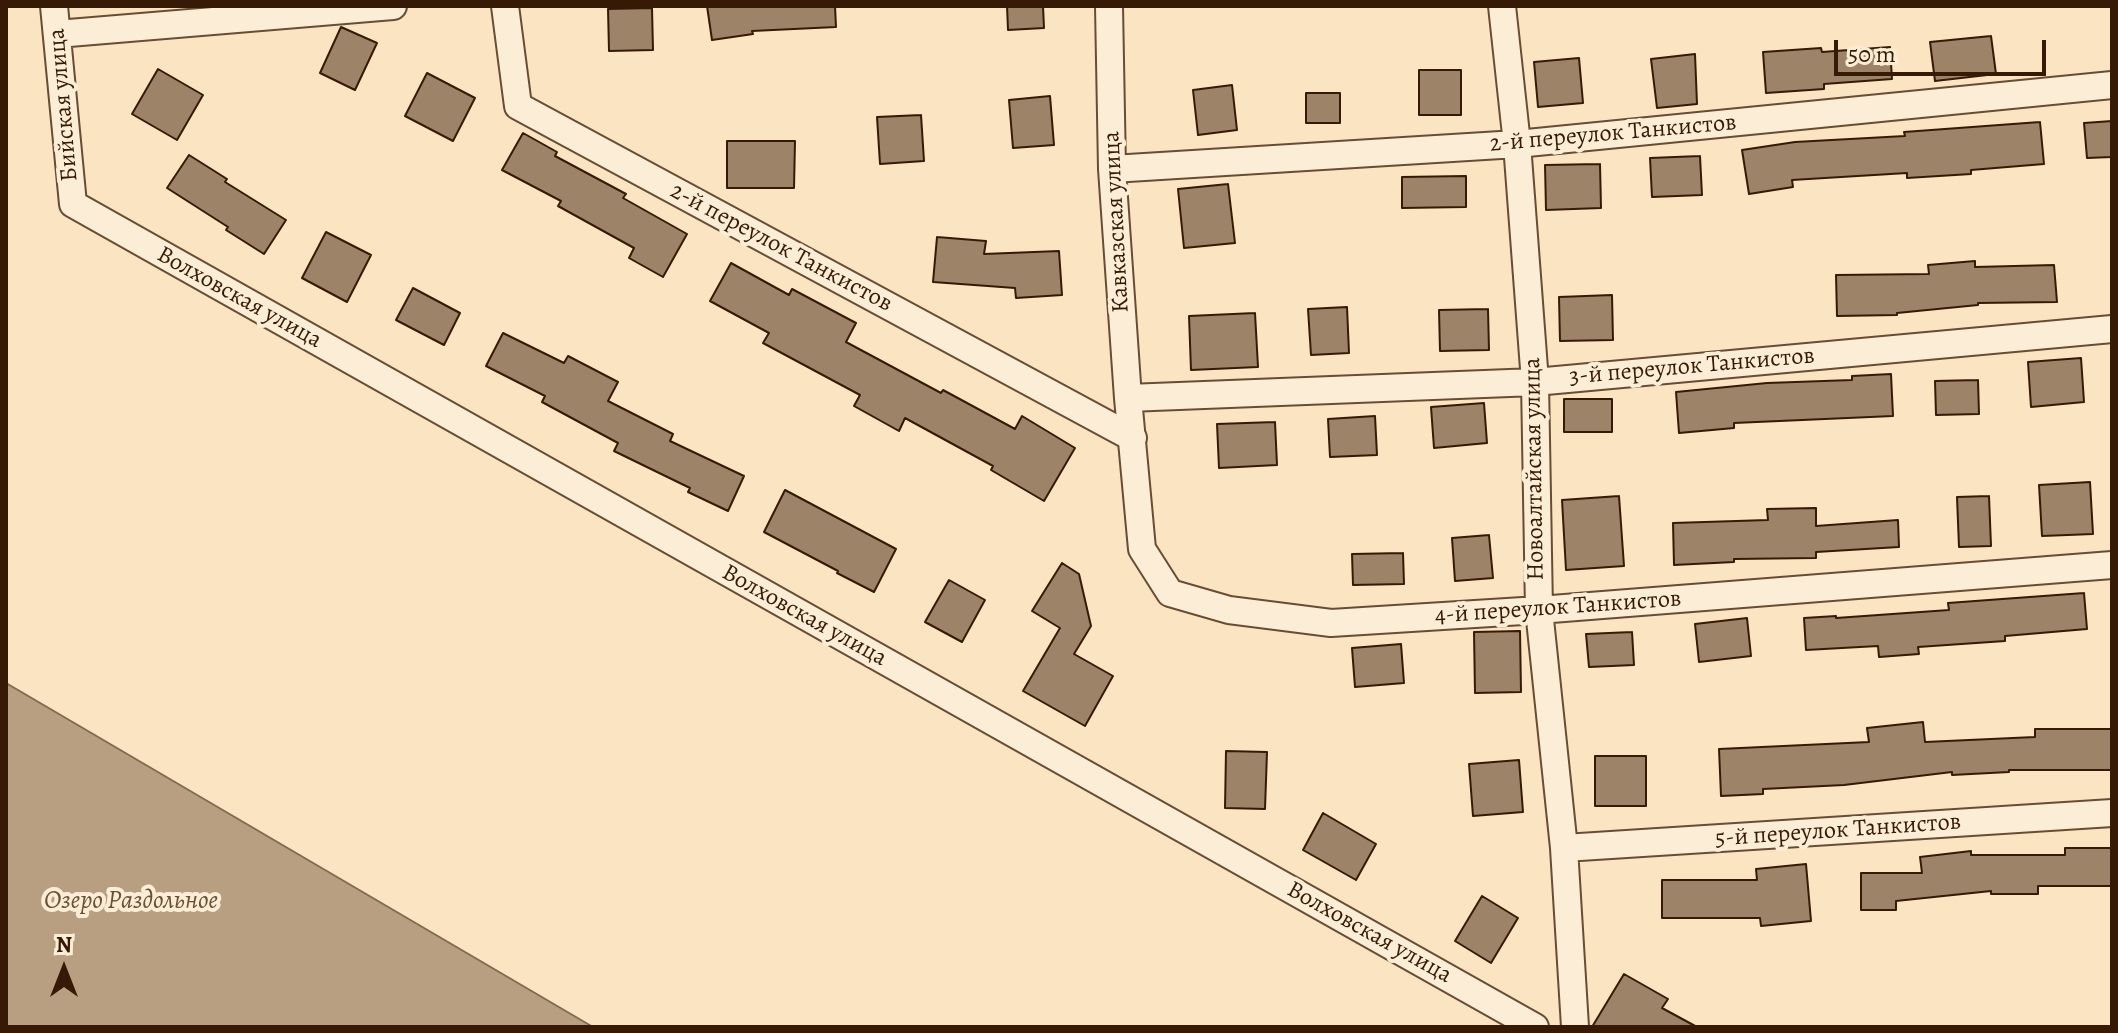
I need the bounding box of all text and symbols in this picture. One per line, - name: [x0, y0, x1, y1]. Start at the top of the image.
- scale bar: [1838, 24, 2050, 74]
- street label: Бийская улица: [43, 27, 85, 183]
- text: 50 m: [1848, 38, 1896, 70]
- street label: 2-й переулок Танкистов: [1488, 109, 1738, 159]
- street label: Кавказская улица: [1098, 130, 1136, 314]
- street label: 2-й переулок Танкистов: [665, 177, 897, 319]
- street label: Волховская улица: [152, 241, 326, 355]
- street label: 3-й переулок Танкистов: [1568, 342, 1816, 392]
- street label: Новоалтайская улица: [1519, 357, 1551, 581]
- street label: Волховская улица: [717, 559, 891, 673]
- street label: 4-й переулок Танкистов: [1434, 585, 1682, 631]
- street label: 5-й переулок Танкистов: [1714, 808, 1962, 854]
- street label: Волховская улица: [1282, 876, 1456, 990]
- water label: Озеро Раздольное: [44, 886, 218, 918]
- north arrow: [24, 929, 104, 1009]
- text: N: [56, 930, 72, 960]

